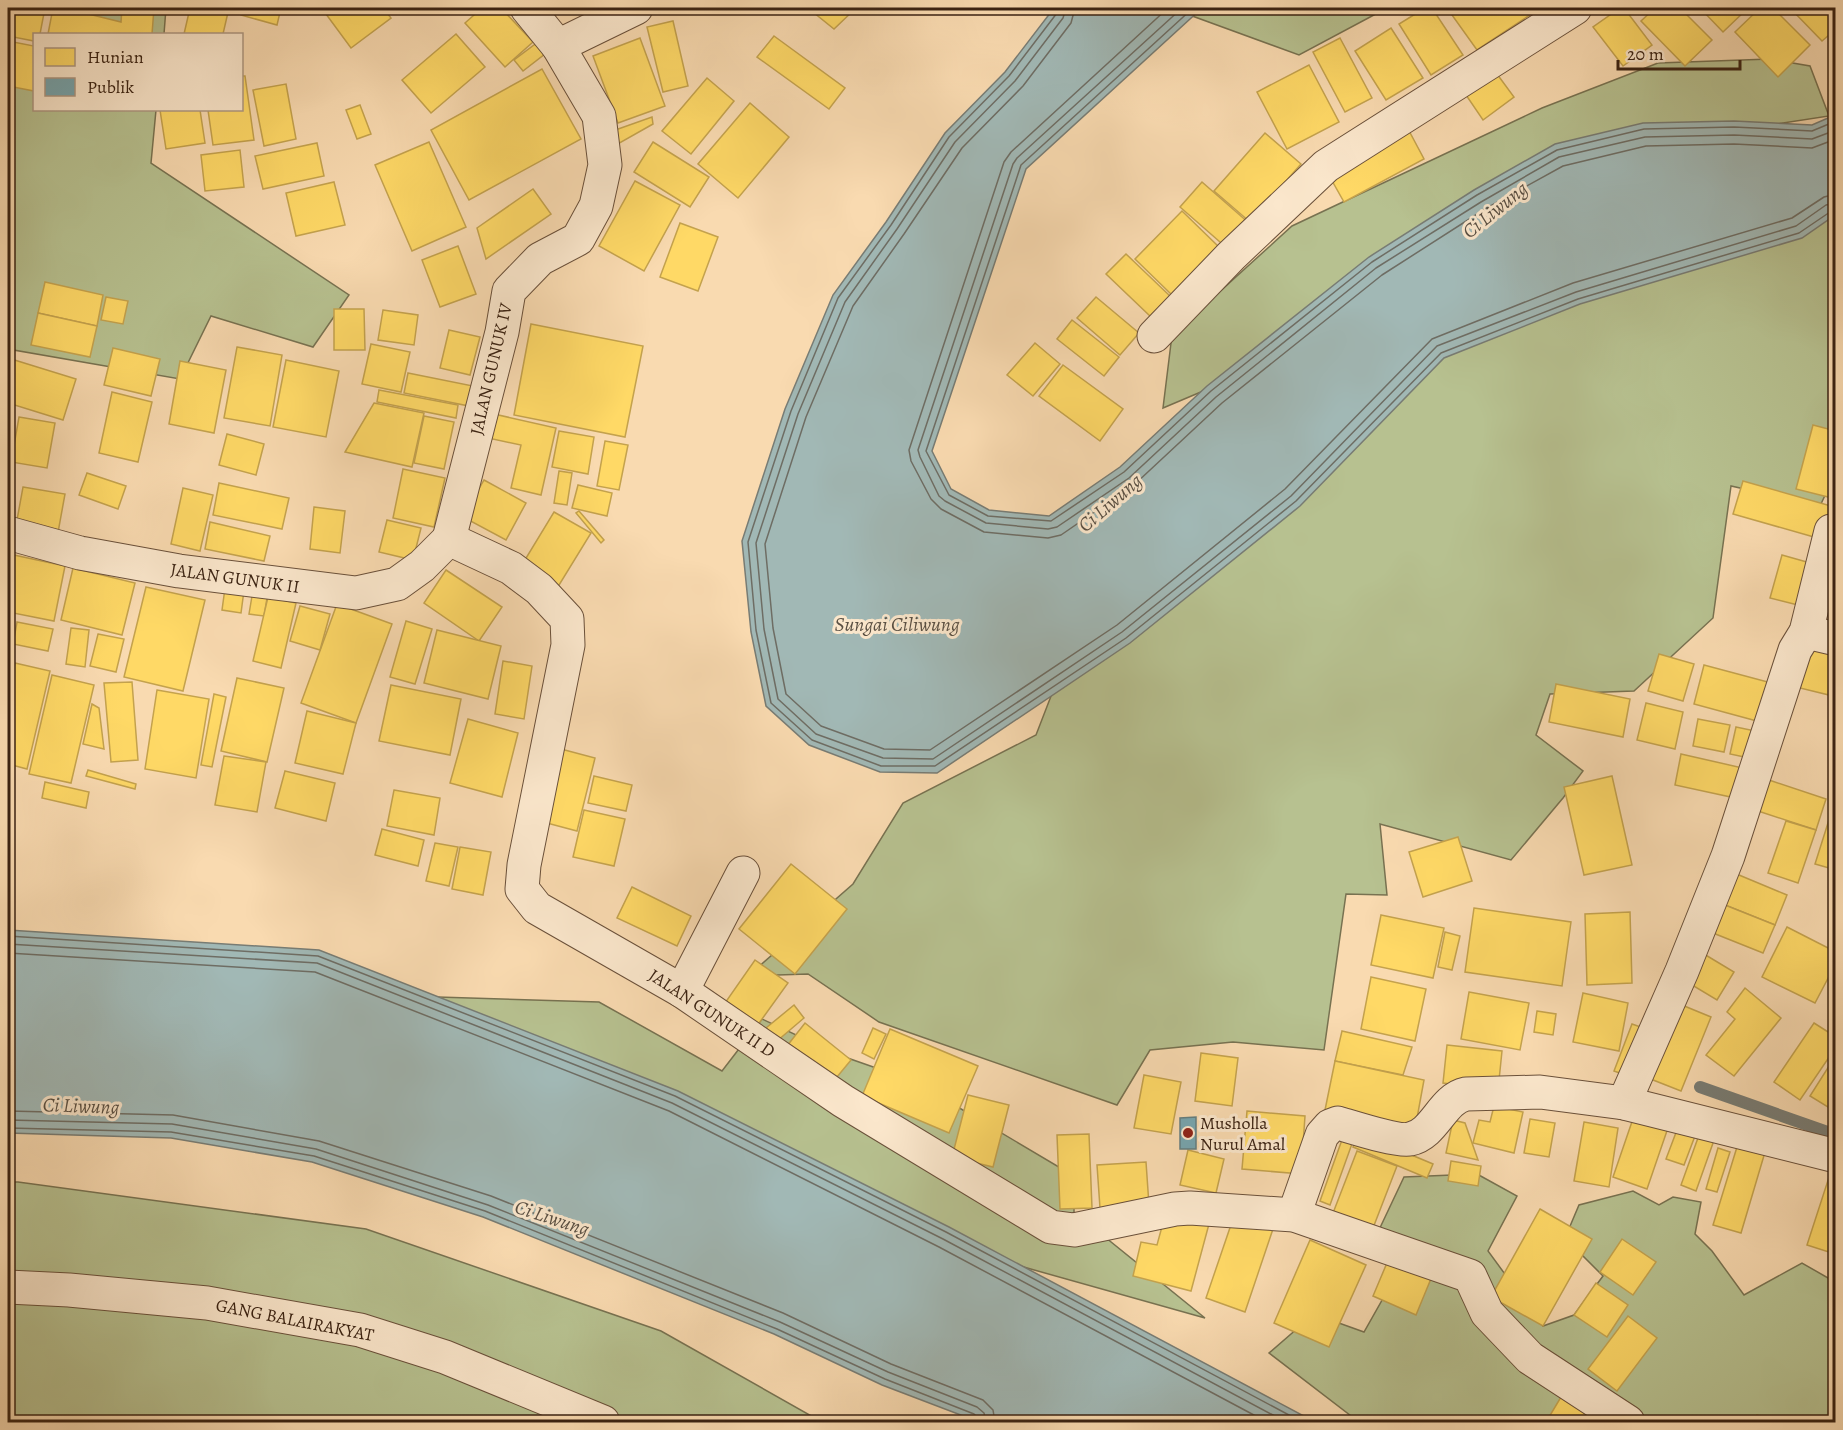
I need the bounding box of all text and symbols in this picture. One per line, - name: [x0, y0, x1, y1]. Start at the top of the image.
- legend: [33, 33, 243, 111]
- scale bar: [1618, 33, 1740, 71]
- text: 20 m: [1627, 42, 1664, 66]
- text: Hunian: [87, 45, 144, 69]
- text: Publik: [87, 75, 134, 99]
- water label: Ci Liwung: [1457, 175, 1533, 245]
- street label: JALAN GUNUK IV: [464, 301, 518, 437]
- water label: Ci Liwung: [1072, 468, 1148, 538]
- street label: JALAN GUNUK II: [169, 557, 301, 599]
- water label: Sungai Ciliwung: [834, 611, 960, 638]
- street label: JALAN GUNUK II D: [644, 963, 780, 1063]
- water label: Ci Liwung: [42, 1091, 120, 1121]
- place label: Musholla Nurul Amal: [1200, 1111, 1286, 1156]
- marker: Musholla Nurul Amal: [1181, 1126, 1195, 1140]
- water label: Ci Liwung: [511, 1193, 593, 1243]
- street label: GANG BALAIRAKYAT: [214, 1293, 376, 1347]

